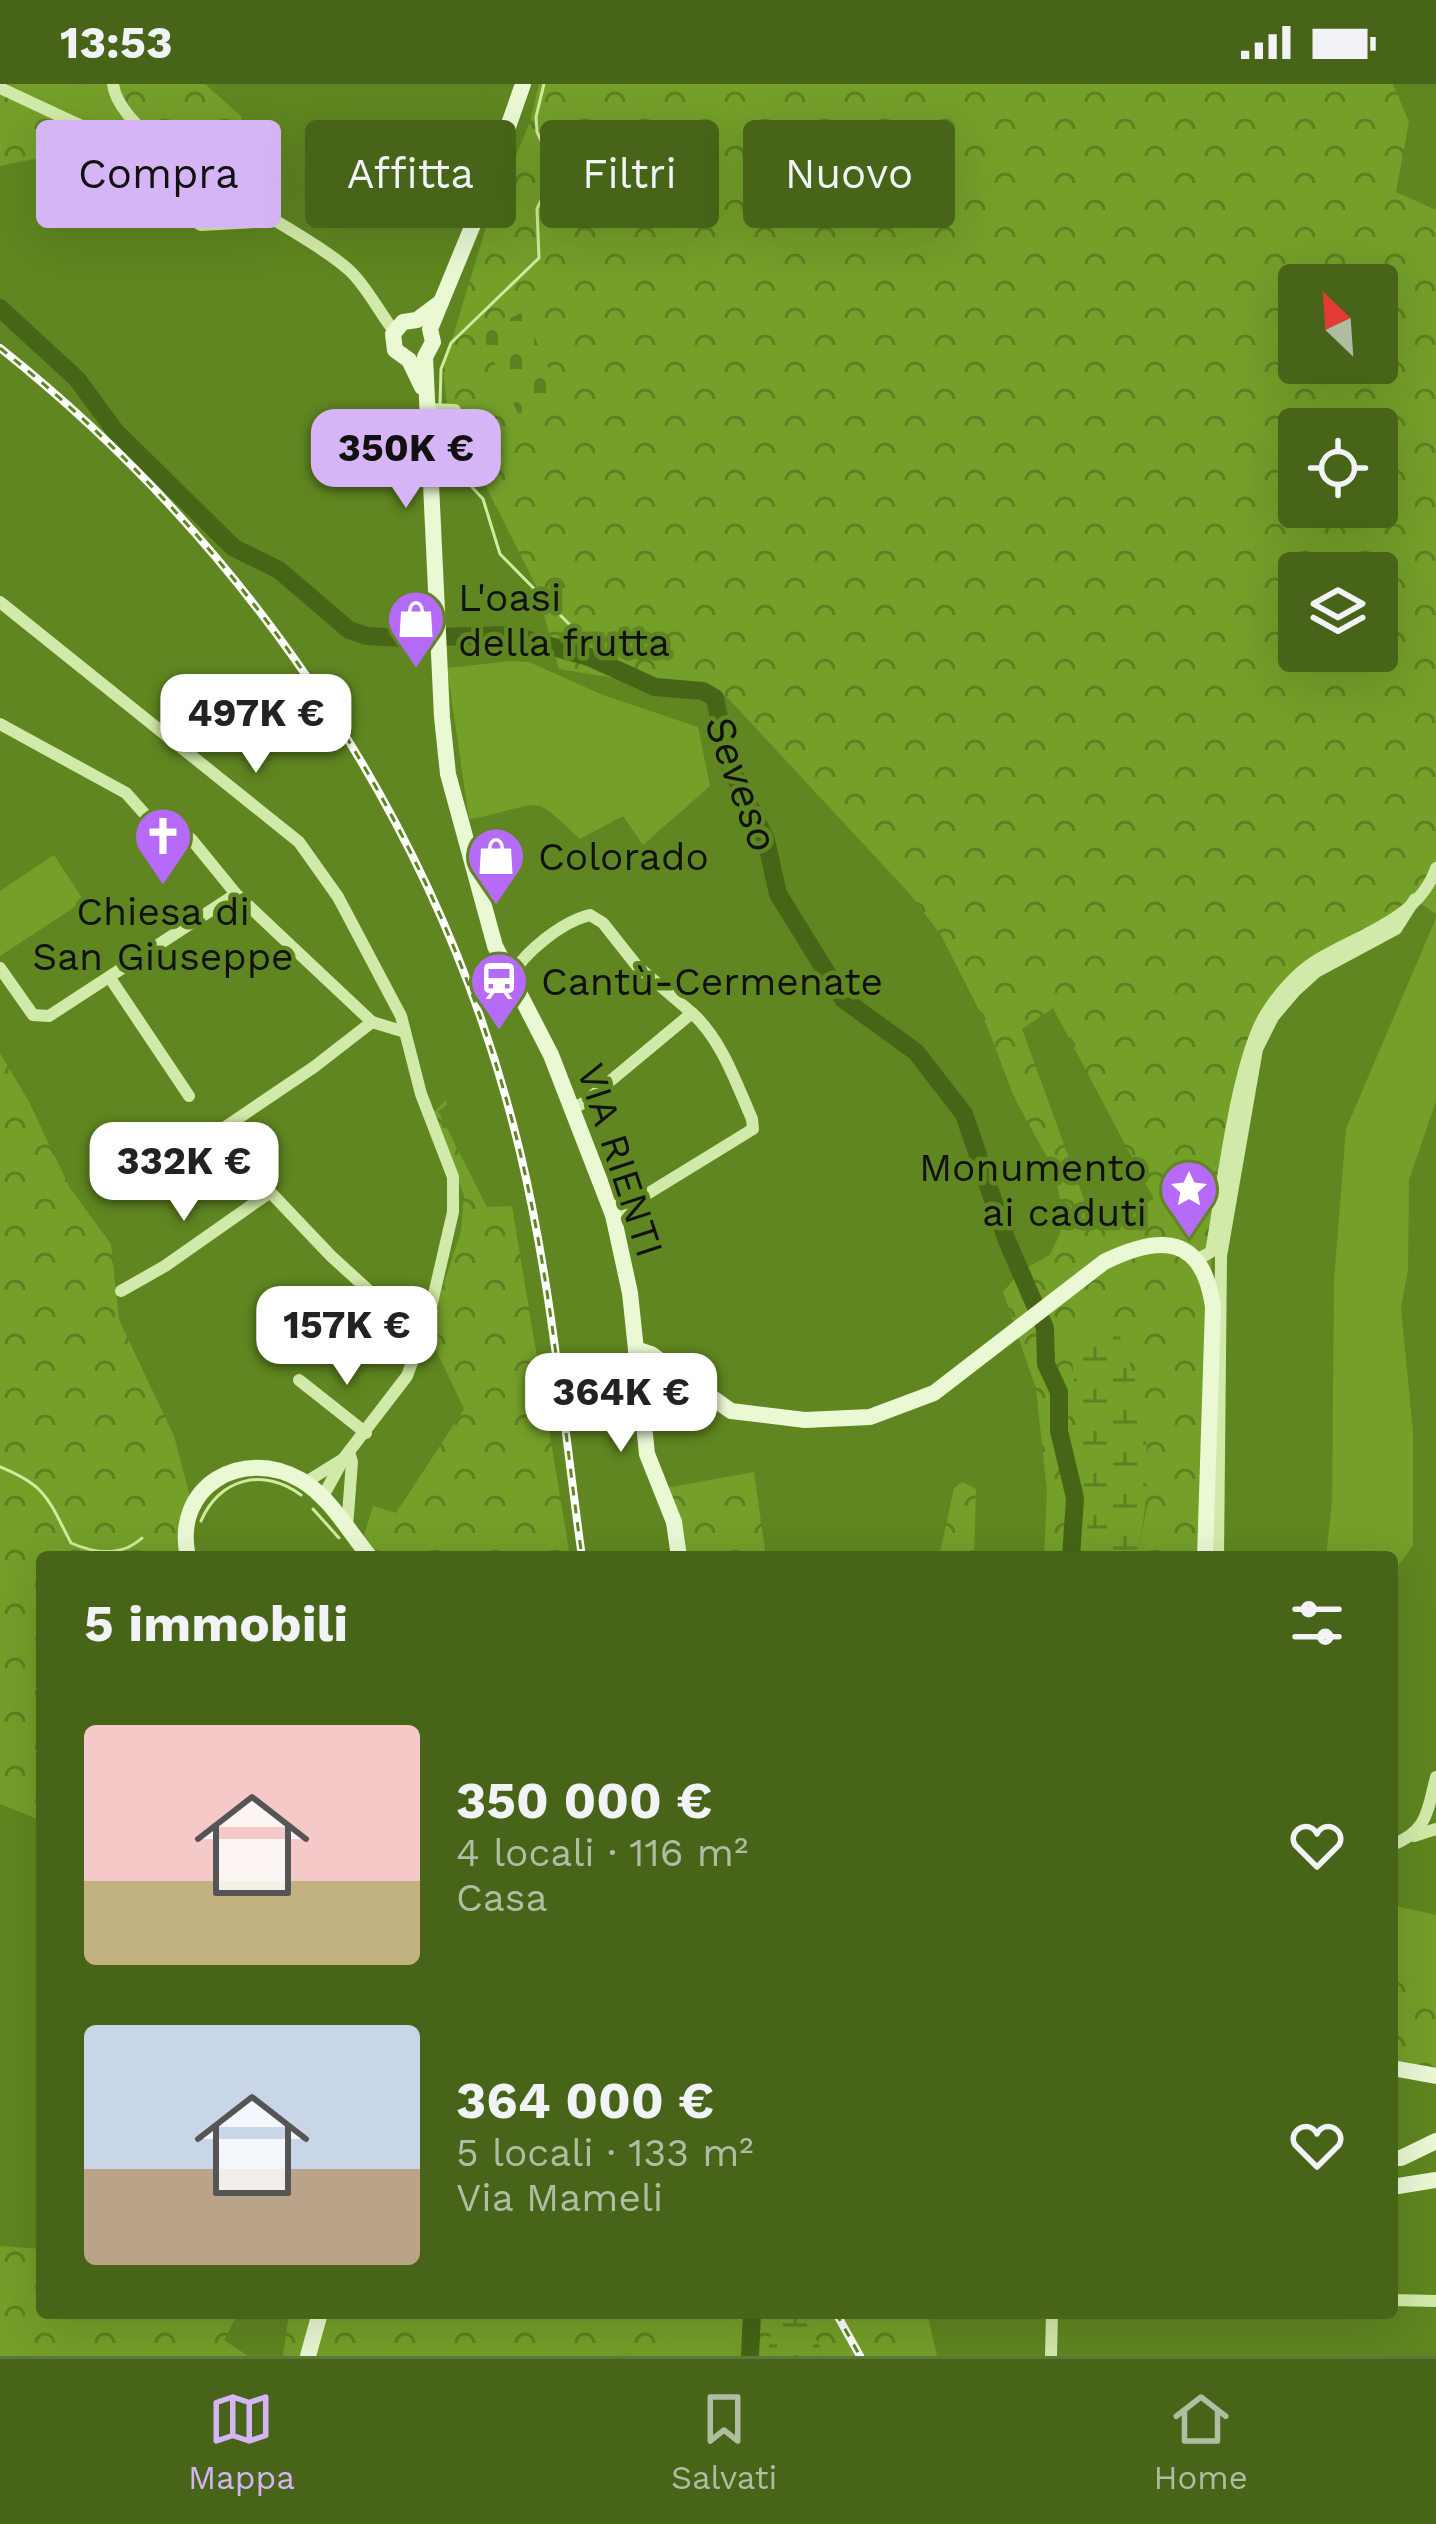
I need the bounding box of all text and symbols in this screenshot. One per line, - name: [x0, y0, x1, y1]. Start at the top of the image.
- text: 13:53: [60, 16, 173, 69]
- chip: Compra: [36, 120, 281, 228]
- chip: Affitta: [305, 120, 516, 228]
- chip: Filtri: [540, 120, 719, 228]
- chip: Nuovo: [743, 120, 955, 228]
- north arrow: [1278, 264, 1398, 384]
- map controls: [1278, 264, 1398, 672]
- button: locate: [1278, 408, 1398, 528]
- pin: 350K €: [308, 409, 504, 511]
- text: 350K €: [338, 425, 474, 470]
- button: layers: [1278, 552, 1398, 672]
- place label: L'oasi della frutta: [458, 575, 670, 665]
- shop icon: L'oasi della frutta: [385, 588, 447, 670]
- pin: 497K €: [158, 674, 354, 776]
- text: 497K €: [187, 690, 325, 735]
- water label: Seveso: [694, 708, 789, 858]
- church icon: Chiesa di San Giuseppe: [132, 805, 194, 887]
- shop icon: Colorado: [465, 825, 527, 907]
- place label: Colorado: [538, 834, 709, 879]
- place label: Chiesa di San Giuseppe: [32, 889, 294, 979]
- station icon: Cantù-Cermenate: [468, 950, 530, 1032]
- place label: Cantù-Cermenate: [541, 959, 883, 1004]
- street label: VIA RIENTI: [568, 1058, 673, 1262]
- pin: 332K €: [86, 1122, 282, 1224]
- text: 332K €: [117, 1138, 251, 1183]
- place label: Monumento ai caduti: [919, 1145, 1147, 1235]
- place icon: Monumento ai caduti: [1158, 1158, 1220, 1240]
- pin: 157K €: [249, 1286, 445, 1388]
- text: 157K €: [283, 1302, 411, 1347]
- pin: 364K €: [523, 1353, 719, 1455]
- text: 364K €: [552, 1369, 690, 1414]
- icon: filters: [1284, 1590, 1350, 1656]
- text: 5 immobili: [84, 1594, 348, 1653]
- text: 350 000 €: [456, 1771, 712, 1830]
- icon: home: [180, 1773, 324, 1917]
- icon: heart: [1284, 1812, 1350, 1878]
- text: 4 locali · 116 m²: [456, 1830, 748, 1875]
- text: Casa: [456, 1875, 547, 1920]
- text: 364 000 €: [456, 2071, 714, 2130]
- icon: home: [180, 2073, 324, 2217]
- icon: heart: [1284, 2112, 1350, 2178]
- text: 5 locali · 133 m²: [456, 2130, 754, 2175]
- text: Via Mameli: [456, 2175, 663, 2220]
- tab: Mappa: [188, 2386, 295, 2497]
- tab: Salvati: [671, 2386, 777, 2497]
- tab: Home: [1154, 2386, 1248, 2497]

